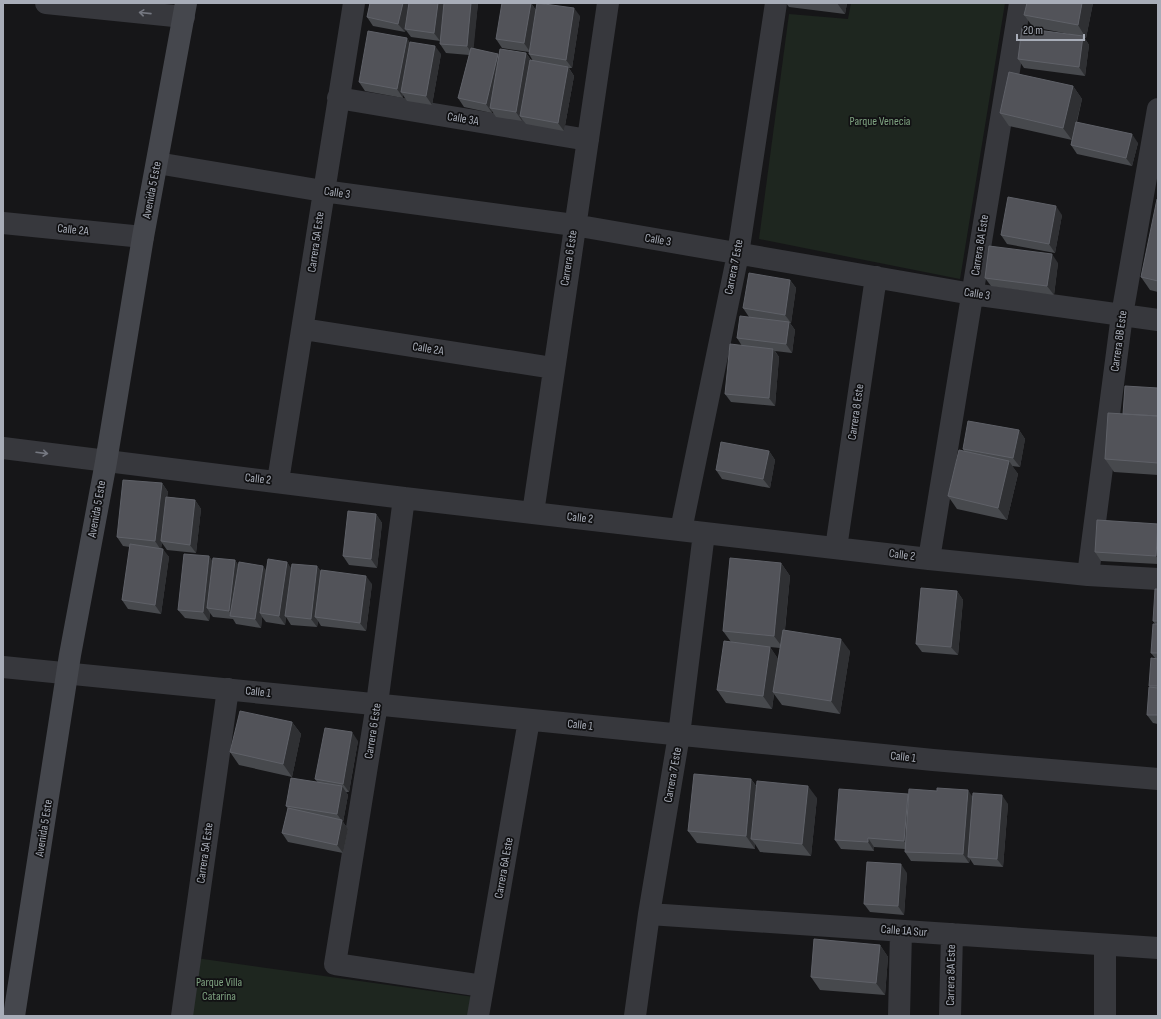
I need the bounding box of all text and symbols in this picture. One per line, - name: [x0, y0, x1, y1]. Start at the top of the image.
- one-way arrow: [139, 9, 152, 17]
- scale bar: [1017, 16, 1084, 42]
- text: 20 m: [1023, 23, 1043, 38]
- street label: Calle 3A: [446, 109, 481, 129]
- park label: Parque Venecia: [850, 114, 911, 129]
- street label: Avenida 5 Este: [139, 160, 165, 221]
- street label: Calle 3: [323, 184, 351, 202]
- street label: Carrera 5A Este: [304, 211, 328, 273]
- street label: Carrera 8A Este: [968, 213, 992, 277]
- street label: Calle 2A: [57, 221, 90, 239]
- street label: Carrera 6 Este: [557, 229, 581, 287]
- street label: Calle 3: [644, 230, 672, 250]
- street label: Carrera 7 Este: [721, 238, 747, 296]
- street label: Calle 3: [963, 285, 991, 303]
- street label: Carrera 8B Este: [1107, 309, 1131, 373]
- street label: Calle 2A: [411, 339, 446, 359]
- street label: Carrera 8 Este: [845, 383, 867, 441]
- one-way arrow: [35, 449, 48, 457]
- street label: Calle 2: [244, 470, 272, 488]
- street label: Avenida 5 Este: [84, 479, 109, 540]
- street label: Calle 2: [566, 509, 594, 527]
- street label: Calle 2: [888, 546, 916, 564]
- street label: Calle 1: [244, 683, 272, 701]
- street label: Carrera 6 Este: [361, 702, 385, 760]
- street label: Calle 1: [566, 716, 594, 734]
- street label: Carrera 7 Este: [661, 746, 685, 804]
- street label: Calle 1: [889, 748, 917, 766]
- street label: Avenida 5 Este: [32, 798, 56, 859]
- street label: Carrera 5A Este: [193, 822, 217, 884]
- street label: Carrera 6A Este: [491, 836, 517, 900]
- street label: Calle 1A Sur: [880, 922, 928, 940]
- street label: Carrera 8A Este: [943, 944, 959, 1006]
- park label: Parque Villa Catarina: [196, 975, 242, 1004]

